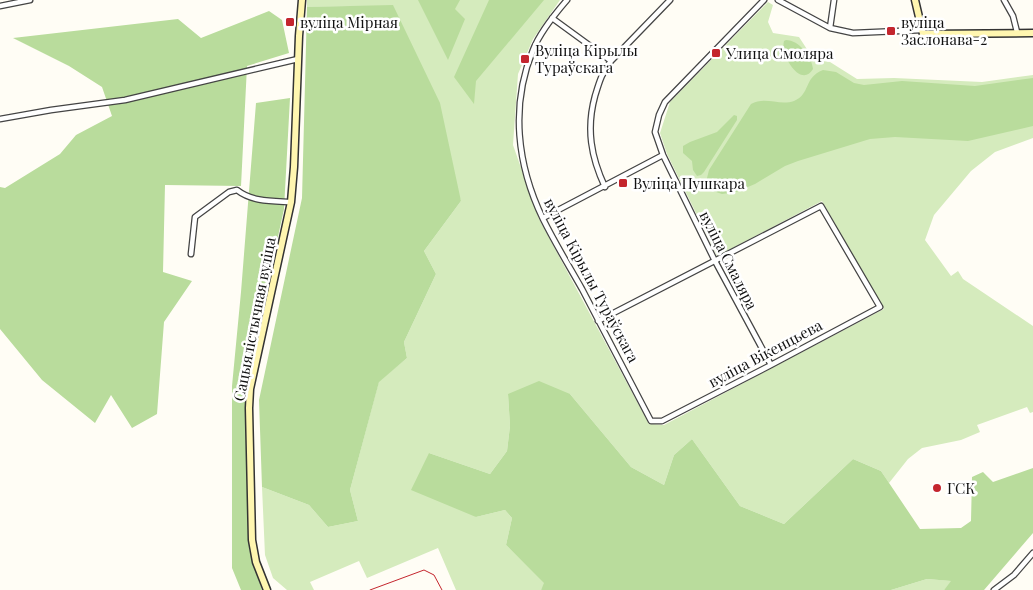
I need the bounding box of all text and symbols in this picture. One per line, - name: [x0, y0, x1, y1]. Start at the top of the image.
- place label: вуліца Мірная: [300, 12, 398, 32]
- place label: вуліца Заслонава-2: [901, 12, 987, 49]
- marker: вуліца Мірная: [284, 16, 296, 28]
- marker: вуліца Заслонава-2: [885, 25, 897, 37]
- place label: Вуліца Кірылы Тураўскага: [535, 40, 638, 77]
- place label: Улица Смоляра: [725, 43, 834, 63]
- marker: Улица Смоляра: [710, 47, 722, 59]
- marker: Вуліца Кірылы Тураўскага: [519, 53, 531, 65]
- place label: Вуліца Пушкара: [633, 173, 746, 193]
- marker: Вуліца Пушкара: [617, 177, 629, 189]
- street label: вуліца Кірылы Тураўскага: [540, 194, 644, 366]
- street label: вуліца Смаляра: [695, 207, 763, 313]
- street label: Сацыялістычная вуліца: [228, 235, 280, 403]
- street label: вуліца Вікенцьева: [705, 314, 826, 391]
- place label: ГСК: [947, 478, 975, 498]
- marker: ГСК: [931, 482, 943, 494]

